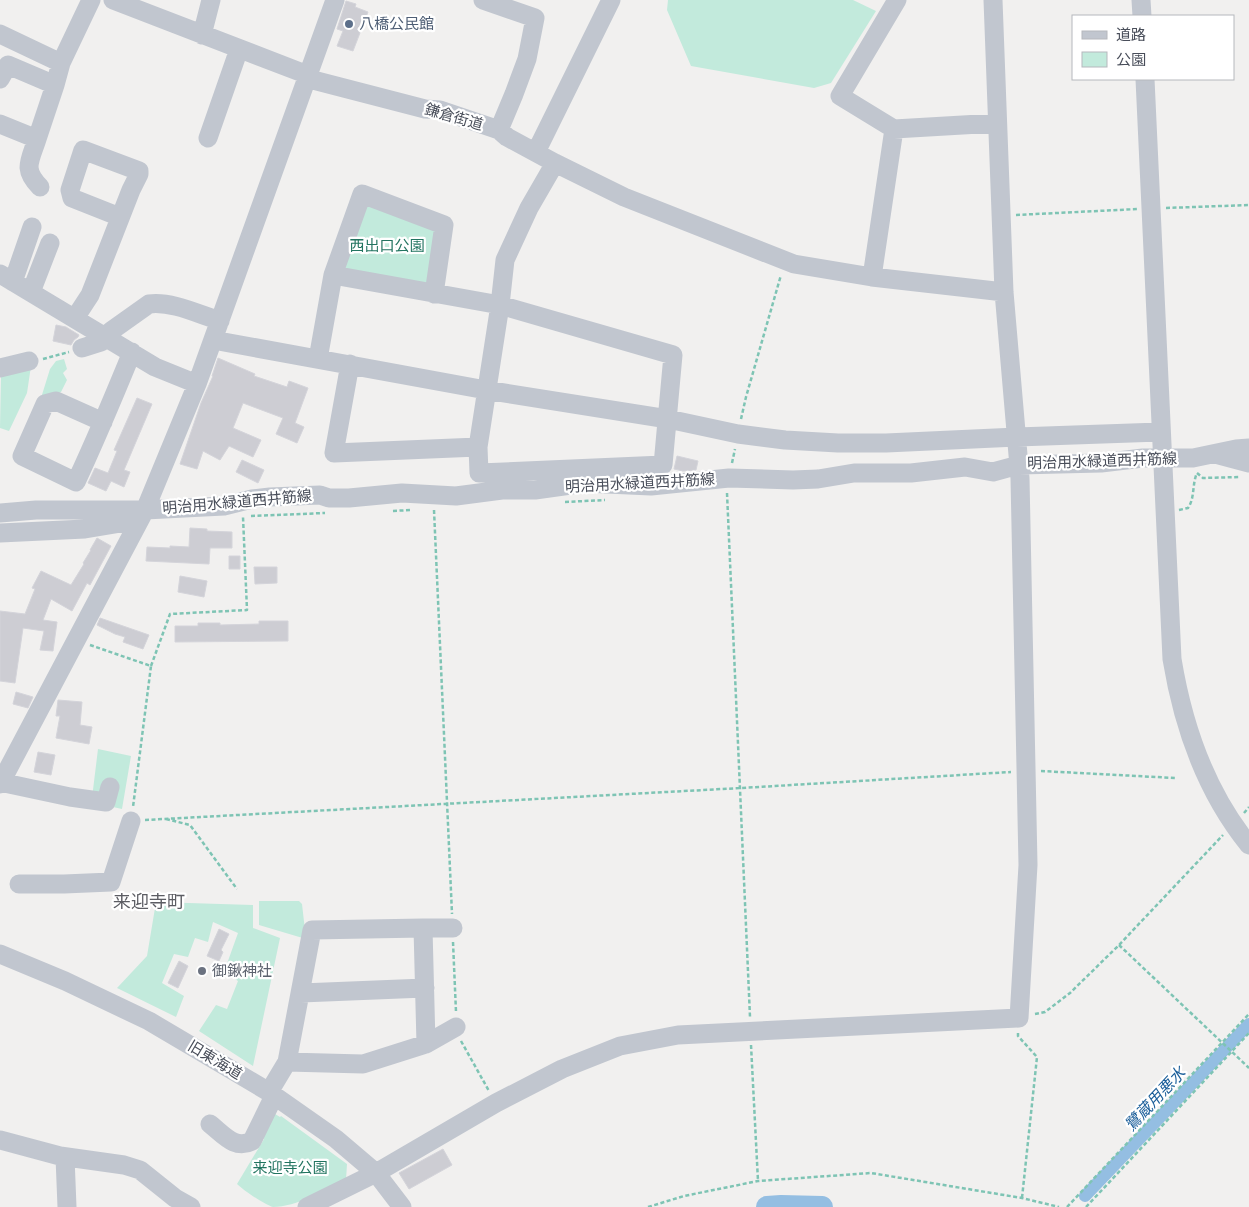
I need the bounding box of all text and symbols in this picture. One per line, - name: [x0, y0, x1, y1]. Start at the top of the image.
- place label: 八橋公民館: [359, 15, 434, 33]
- legend: [1072, 15, 1234, 80]
- marker: 八橋公民館: [343, 18, 355, 30]
- text: 道路: [1116, 26, 1146, 44]
- text: 公園: [1116, 51, 1146, 69]
- street label: 鎌倉街道: [423, 100, 485, 134]
- park label: 西出口公園: [349, 237, 425, 255]
- street label: 明治用水緑道西井筋線: [1027, 449, 1177, 473]
- street label: 明治用水緑道西井筋線: [565, 470, 715, 496]
- street label: 明治用水緑道西井筋線: [161, 486, 313, 518]
- district label: 来迎寺町: [113, 891, 185, 912]
- place label: 御鍬神社: [212, 962, 272, 980]
- marker: 御鍬神社: [196, 965, 208, 977]
- street label: 旧東海道: [185, 1037, 245, 1083]
- water label: 鷺蔵用悪水: [1121, 1062, 1191, 1135]
- park label: 来迎寺公園: [252, 1159, 328, 1177]

